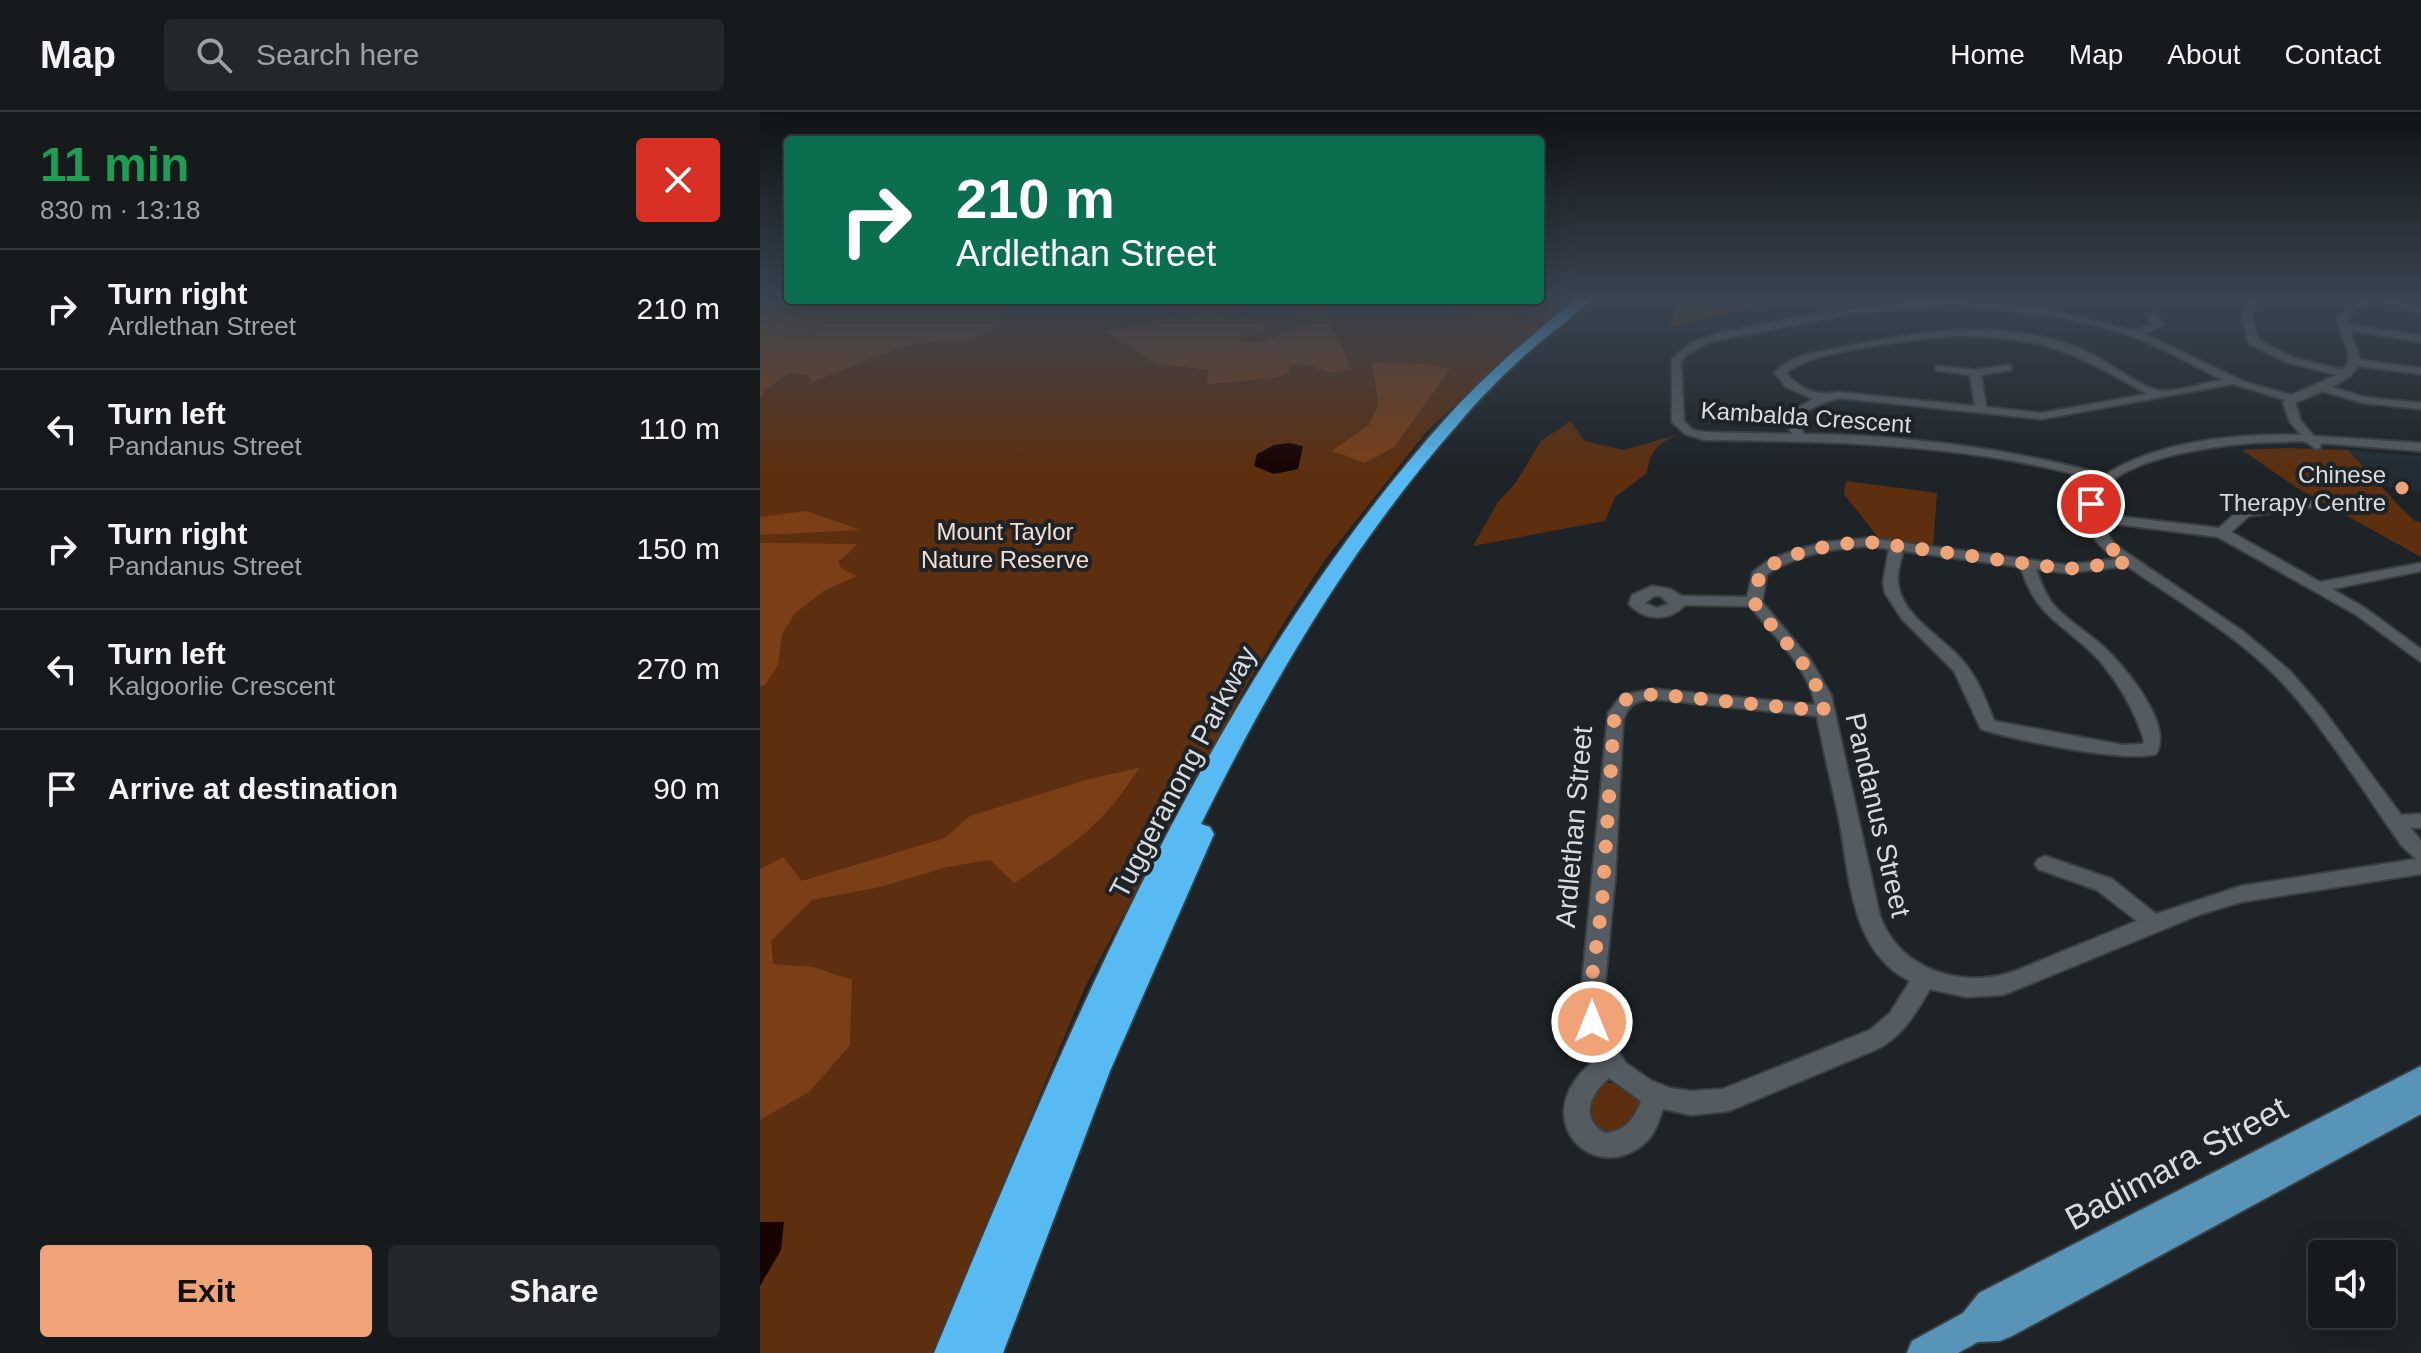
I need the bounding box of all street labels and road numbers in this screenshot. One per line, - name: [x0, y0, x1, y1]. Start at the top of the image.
- street label: Kambalda Crescent: [1700, 396, 1912, 438]
- street label: Tuggeranong Parkway: [1103, 641, 1263, 903]
- street label: Pandanus Street: [1839, 710, 1917, 920]
- street label: Ardlethan Street: [1550, 725, 1598, 929]
- street label: Badimara Street: [2059, 1088, 2294, 1237]

